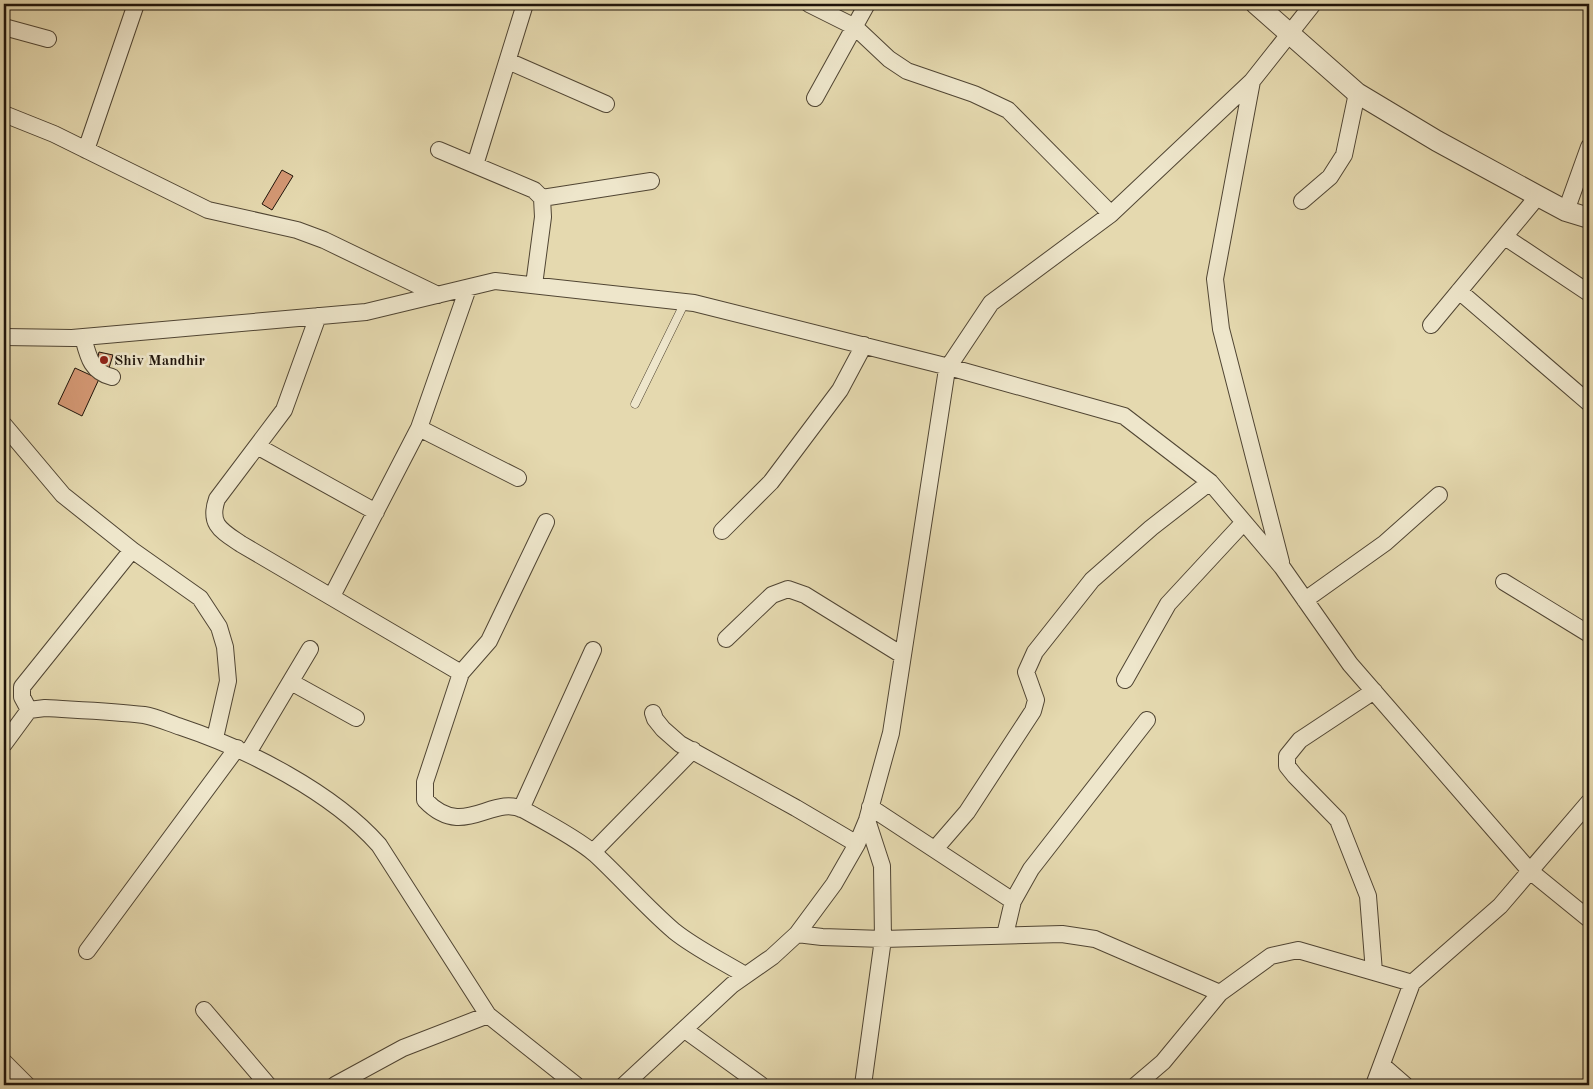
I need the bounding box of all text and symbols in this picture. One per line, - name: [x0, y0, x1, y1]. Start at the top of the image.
- marker: Shiv Mandhir: [98, 354, 110, 366]
- place label: Shiv Mandhir: [114, 354, 206, 369]

